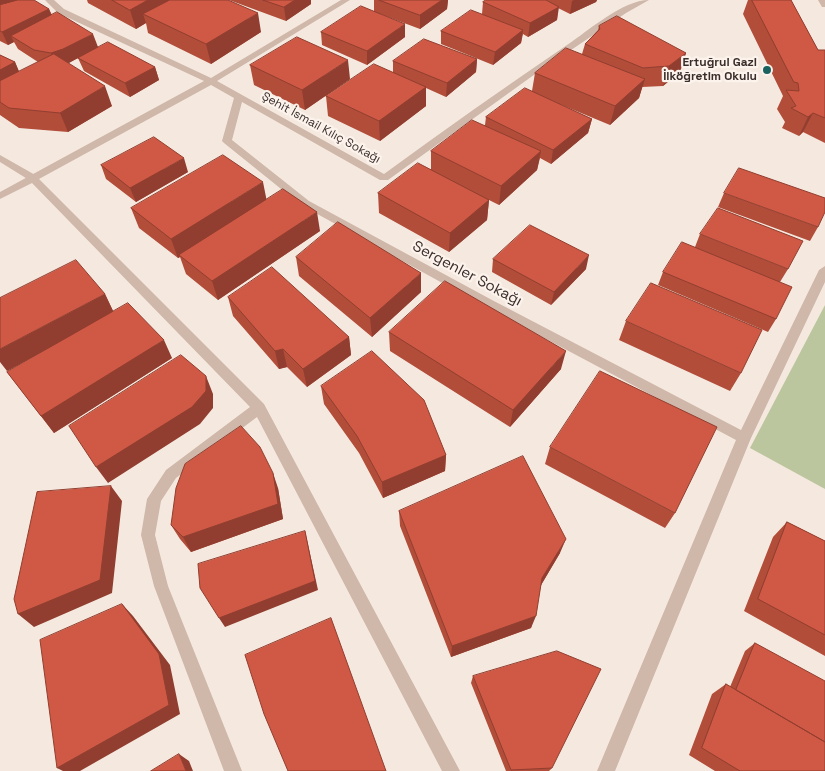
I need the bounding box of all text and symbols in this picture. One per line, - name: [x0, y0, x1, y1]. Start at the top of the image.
- place label: Ertuğrul Gazi İlköğretim Okulu: [663, 56, 757, 84]
- marker: Ertuğrul Gazi İlköğretim Okulu: [761, 64, 773, 76]
- street label: Şehit İsmail Kılıç Sokağı: [259, 89, 383, 167]
- street label: Sergenler Sokağı: [409, 238, 525, 310]

